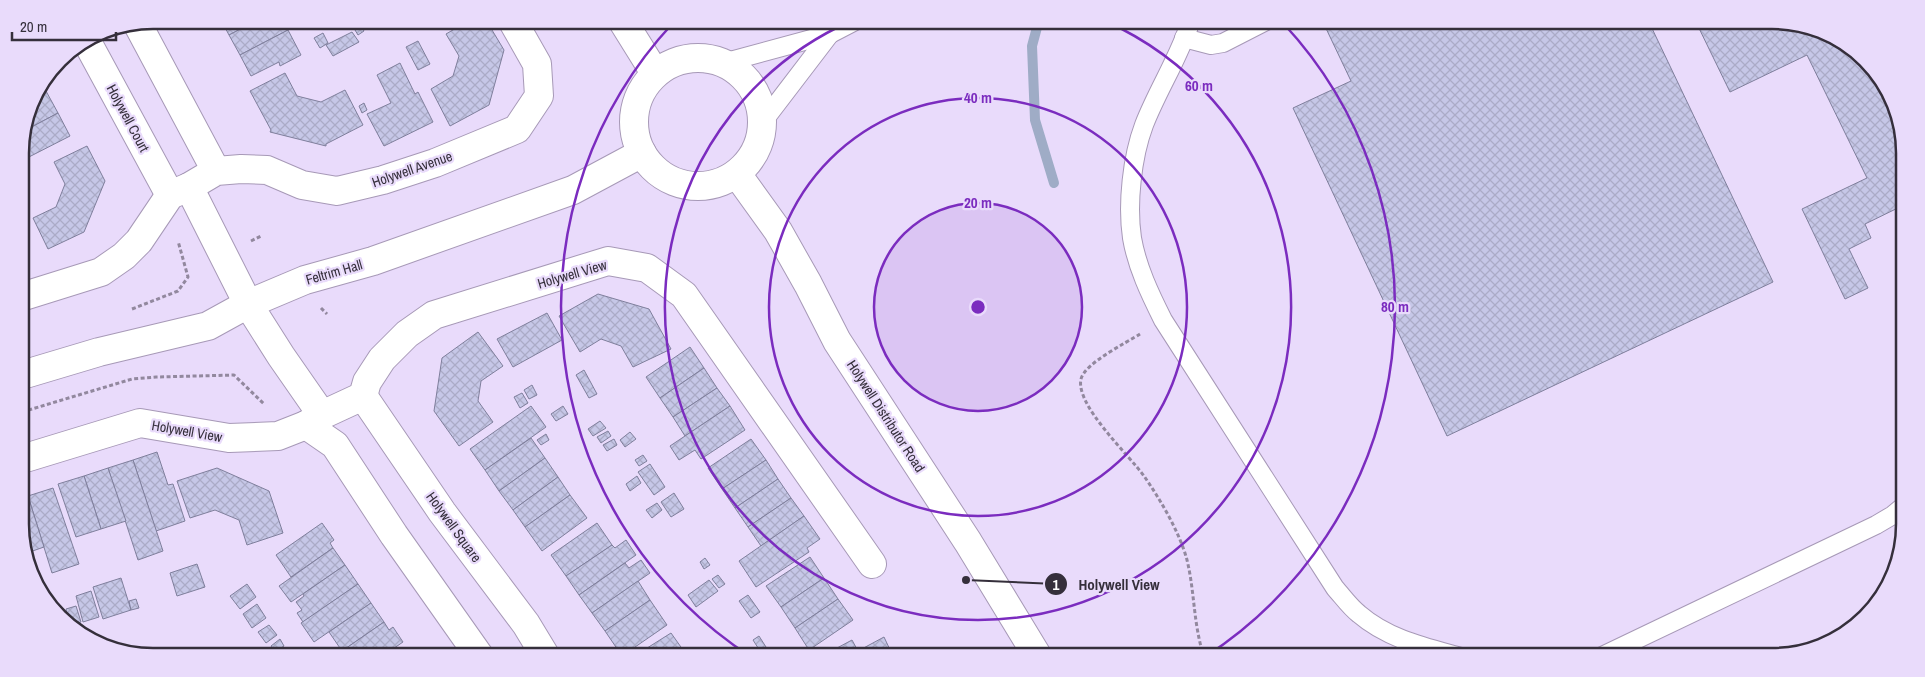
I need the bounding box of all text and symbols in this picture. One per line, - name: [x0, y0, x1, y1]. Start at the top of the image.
- scale bar: [12, 10, 116, 42]
- text: 20 m: [20, 16, 47, 37]
- text: 60 m: [1185, 75, 1213, 96]
- street label: Holywell Court: [103, 81, 153, 155]
- text: 40 m: [964, 87, 992, 108]
- street label: Holywell Avenue: [369, 147, 455, 191]
- text: 20 m: [964, 192, 992, 213]
- street label: Feltrim Hall: [304, 255, 364, 289]
- street label: Holywell View: [535, 255, 609, 292]
- text: 80 m: [1381, 296, 1409, 317]
- centre of rings: [969, 298, 987, 316]
- street label: Holywell Distributor Road: [843, 357, 929, 475]
- street label: Holywell View: [150, 416, 224, 446]
- street label: Holywell Square: [422, 488, 486, 566]
- callout: Holywell View: [1043, 569, 1169, 599]
- text: 1: [1053, 574, 1060, 595]
- text: Holywell View: [1078, 574, 1160, 595]

